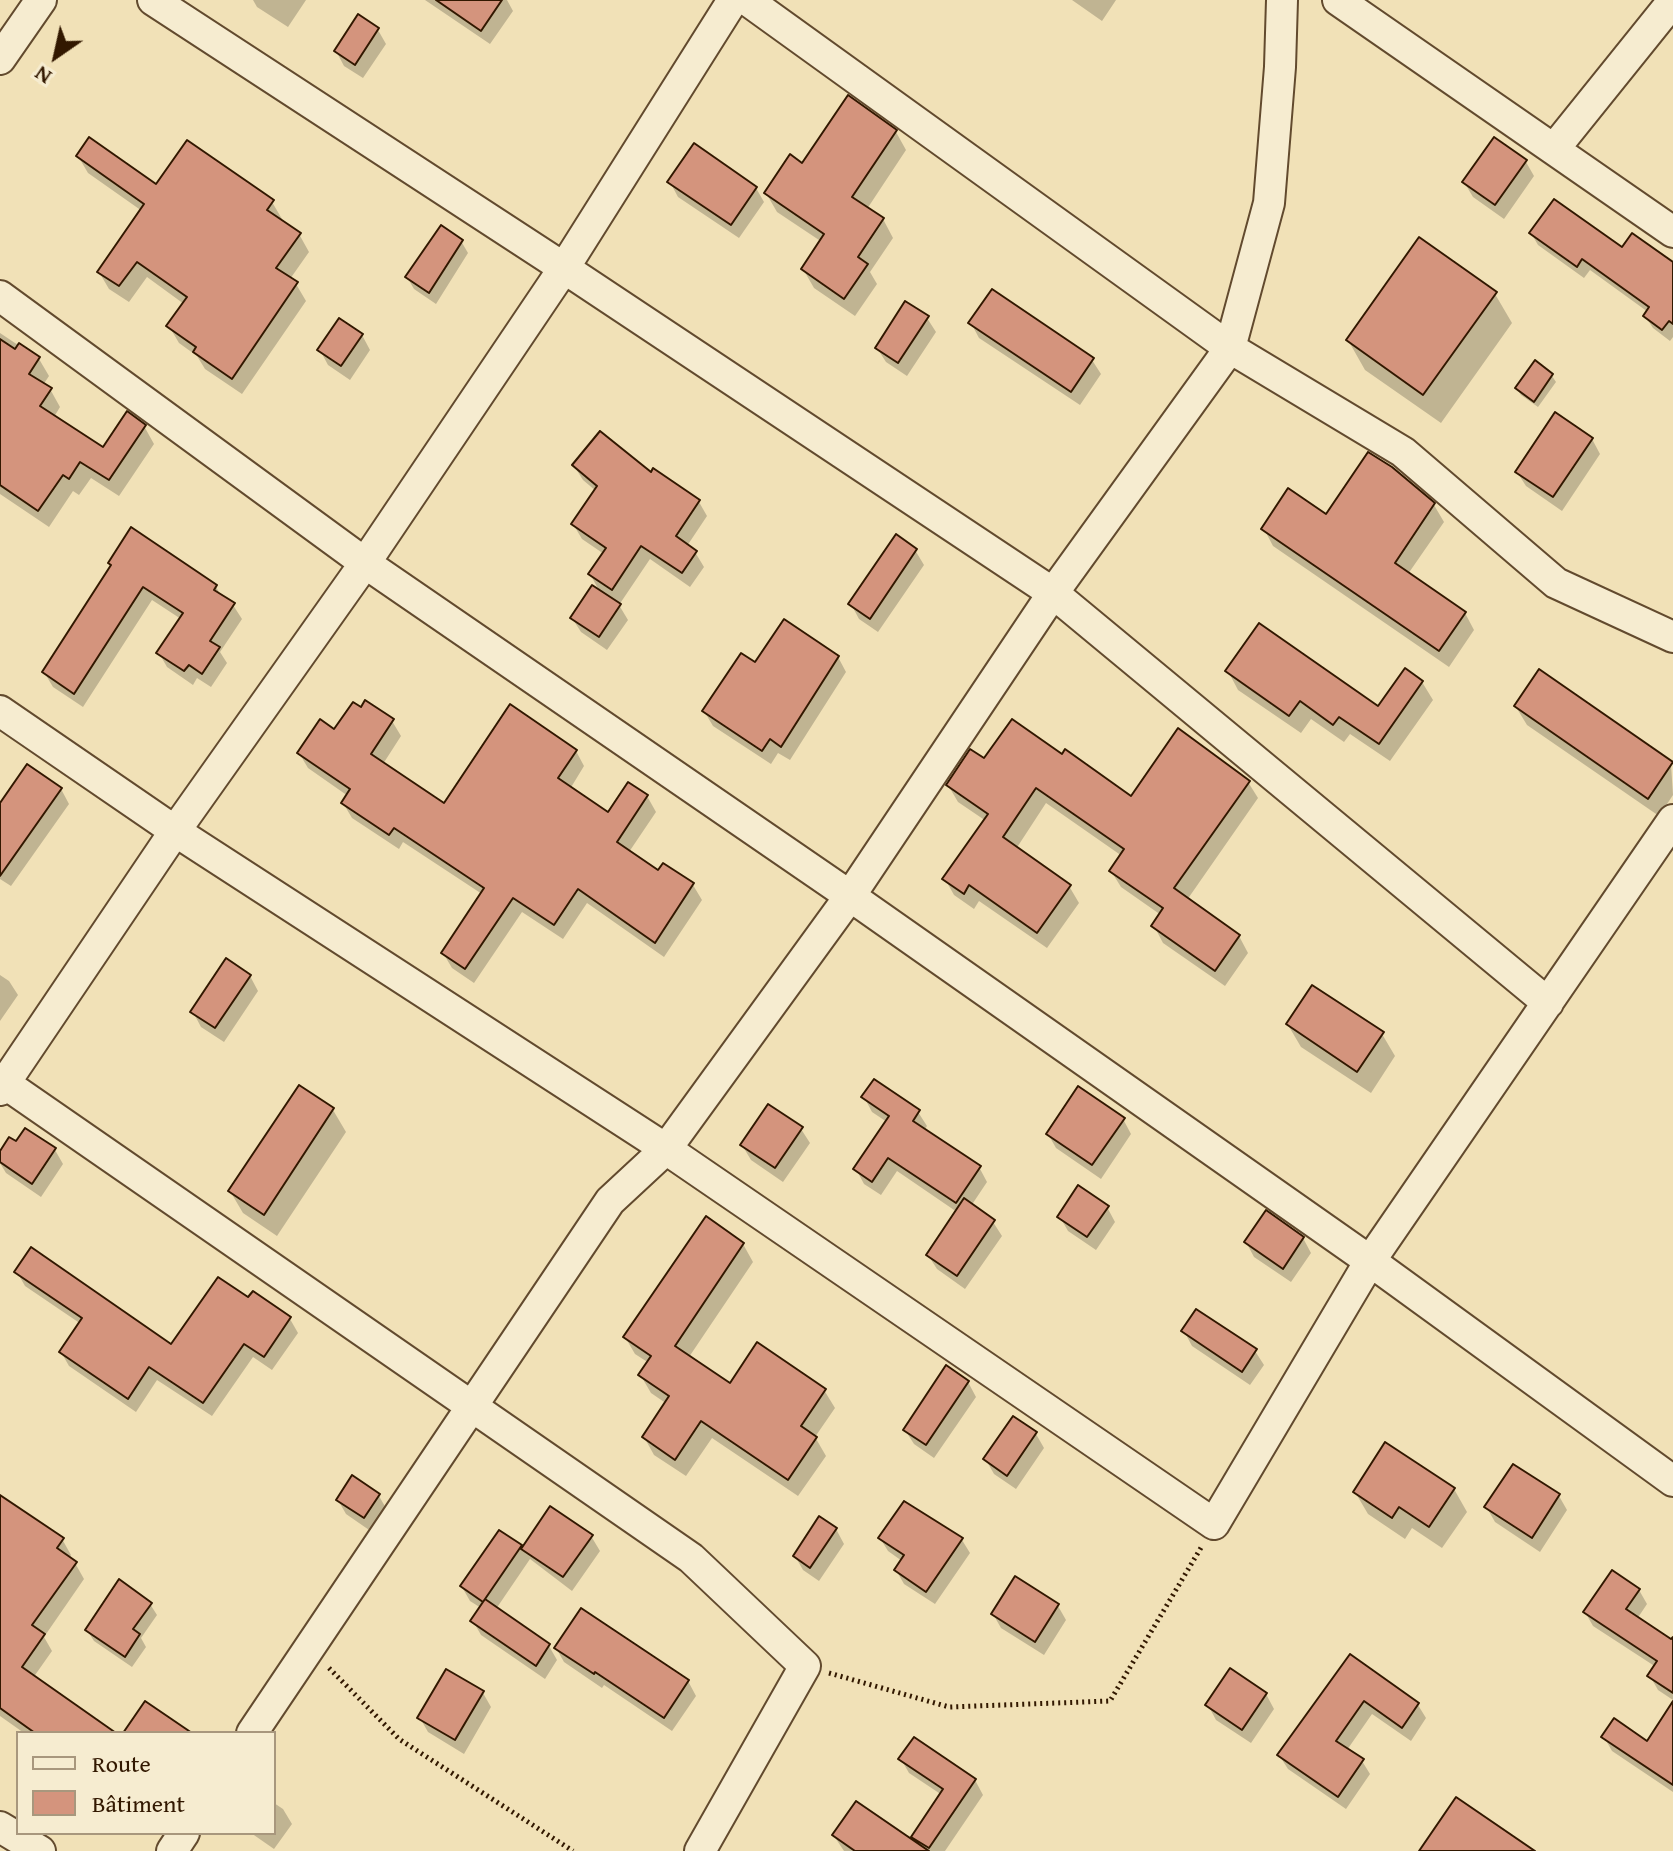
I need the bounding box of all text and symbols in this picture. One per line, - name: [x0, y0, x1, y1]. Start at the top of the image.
- north arrow: [16, 16, 96, 96]
- text: N: [28, 59, 58, 93]
- legend: [16, 1731, 276, 1835]
- text: Route: [92, 1746, 151, 1781]
- text: Bâtiment: [92, 1786, 185, 1821]

